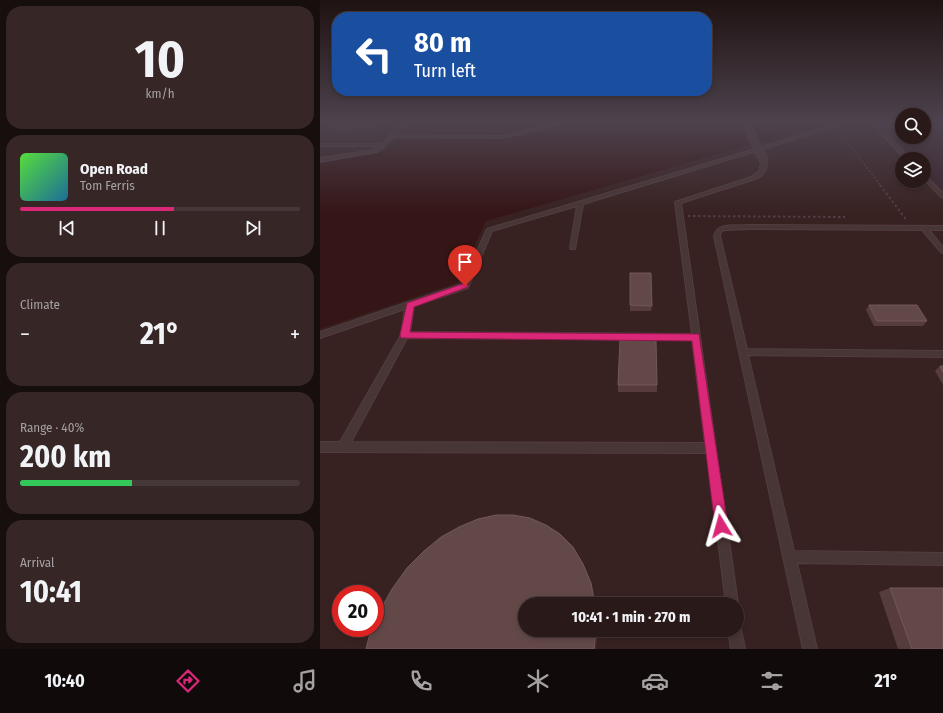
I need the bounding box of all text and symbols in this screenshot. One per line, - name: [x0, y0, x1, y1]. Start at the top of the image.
- text: 80 m: [414, 26, 471, 59]
- text: 10: [135, 28, 185, 91]
- icon: left: [348, 28, 400, 80]
- text: Turn left: [414, 60, 476, 82]
- text: km/h: [146, 86, 175, 101]
- map controls: [895, 108, 931, 188]
- button: search: [895, 108, 931, 144]
- button: layers: [895, 152, 931, 188]
- text: Open Road: [80, 160, 148, 178]
- text: Tom Ferris: [80, 178, 135, 193]
- icon: previous: [56, 217, 78, 239]
- icon: pause: [149, 217, 171, 239]
- icon: next: [242, 217, 264, 239]
- pin: [448, 245, 482, 286]
- icon: arrive: [454, 251, 476, 273]
- text: Climate: [20, 297, 60, 312]
- text: 21°: [140, 316, 180, 352]
- text: −: [20, 321, 30, 348]
- text: +: [290, 321, 300, 348]
- text: Range · 40%: [20, 420, 84, 435]
- text: 200 km: [20, 439, 111, 475]
- position arrow: [700, 505, 742, 547]
- text: Arrival: [20, 555, 54, 570]
- text: 10:41: [20, 574, 82, 610]
- speed limit sign: 20: [332, 585, 384, 637]
- text: 10:41 · 1 min · 270 m: [572, 608, 690, 626]
- icon: directions: [174, 667, 202, 695]
- icon: music: [291, 667, 319, 695]
- icon: phone: [407, 667, 435, 695]
- icon: climate: [524, 667, 552, 695]
- icon: car: [641, 667, 669, 695]
- icon: filters: [758, 667, 786, 695]
- text: 10:40: [44, 670, 85, 692]
- text: 21°: [874, 670, 899, 692]

